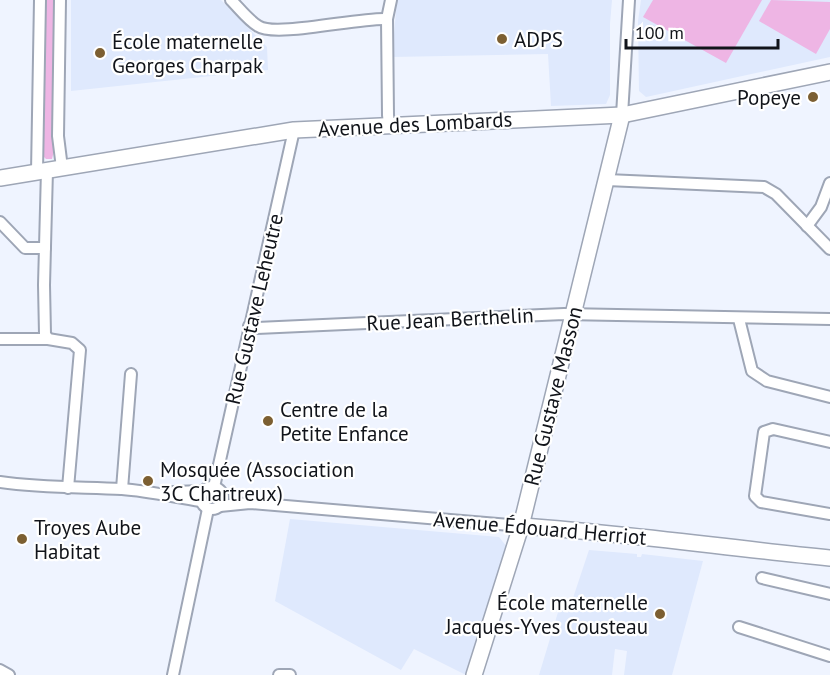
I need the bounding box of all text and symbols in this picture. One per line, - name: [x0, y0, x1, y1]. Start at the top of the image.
- scale bar: [626, 12, 778, 50]
- text: 100 m: [635, 21, 684, 44]
- place label: ADPS: [514, 26, 563, 53]
- place label: École maternelle Georges Charpak: [112, 28, 263, 79]
- marker: ADPS: [495, 32, 509, 46]
- marker: École maternelle Georges Charpak: [93, 46, 107, 60]
- place label: Popeye: [737, 84, 801, 111]
- marker: Popeye: [806, 90, 820, 104]
- street label: Avenue des Lombards: [317, 105, 513, 143]
- street label: Rue Gustave Leheutre: [219, 211, 289, 407]
- street label: Rue Jean Berthelin: [366, 301, 534, 337]
- street label: Rue Gustave Masson: [518, 303, 588, 489]
- place label: Centre de la Petite Enfance: [280, 396, 409, 447]
- marker: Centre de la Petite Enfance: [261, 414, 275, 428]
- place label: Mosquée (Association 3C Chartreux): [160, 456, 354, 507]
- marker: Mosquée (Association 3C Chartreux): [141, 474, 155, 488]
- street label: Avenue Édouard Herriot: [432, 505, 648, 551]
- place label: Troyes Aube Habitat: [34, 514, 141, 565]
- marker: Troyes Aube Habitat: [15, 532, 29, 546]
- place label: École maternelle Jacques-Yves Cousteau: [444, 589, 648, 640]
- marker: École maternelle Jacques-Yves Cousteau: [653, 607, 667, 621]

